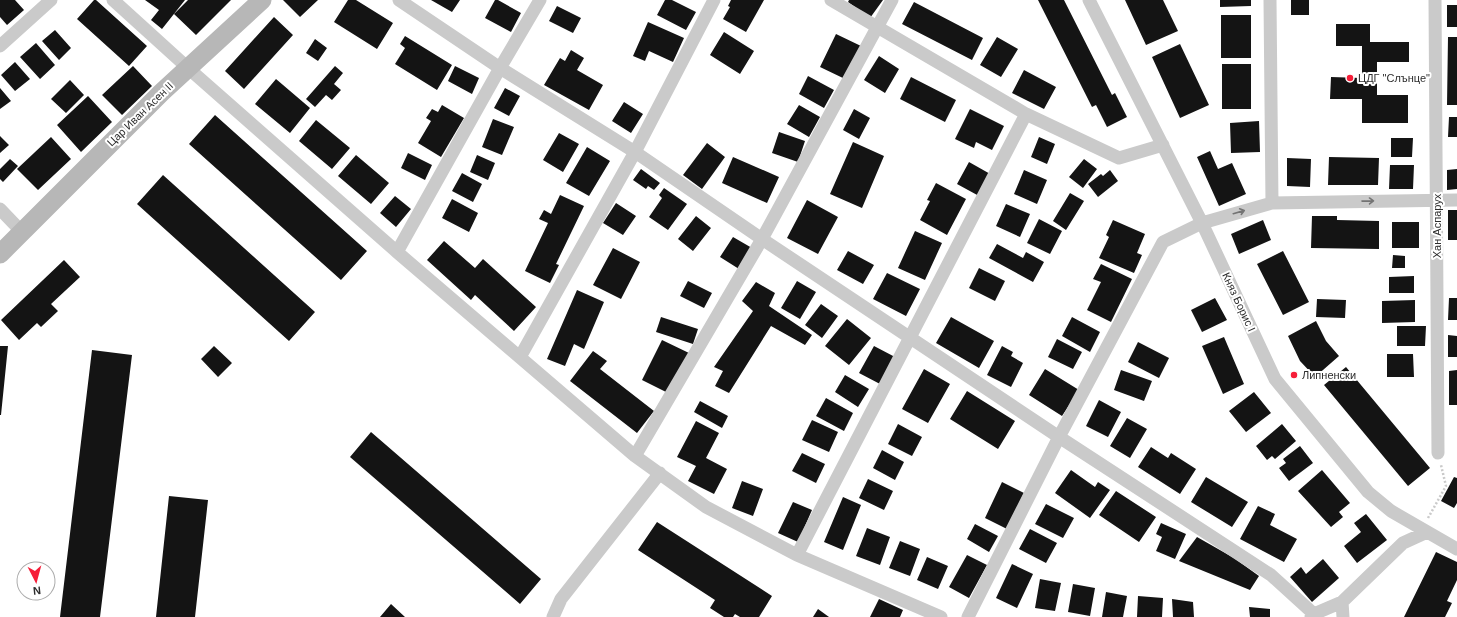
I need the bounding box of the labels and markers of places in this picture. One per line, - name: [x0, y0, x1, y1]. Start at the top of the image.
- place label: ЦДГ "Слънце": [1358, 72, 1430, 84]
- marker: ЦДГ "Слънце": [1345, 73, 1355, 83]
- place label: Липненски: [1302, 369, 1356, 381]
- marker: Липненски: [1289, 370, 1299, 380]

